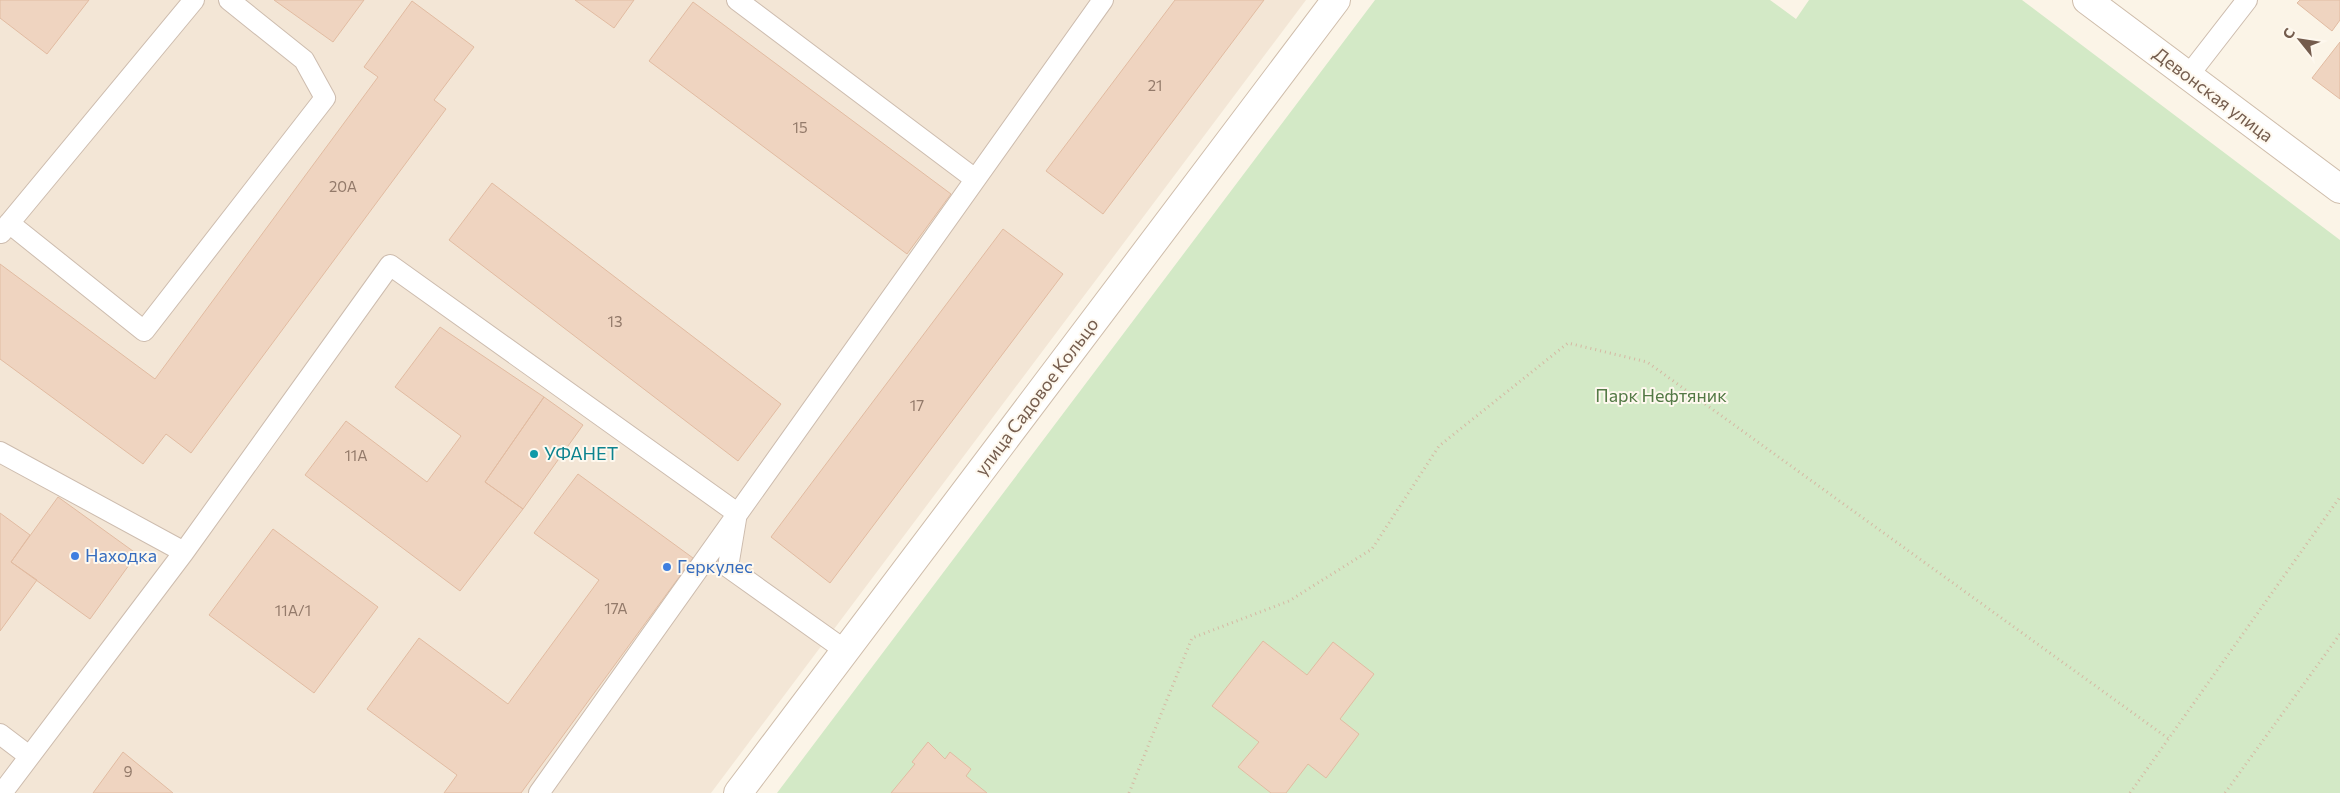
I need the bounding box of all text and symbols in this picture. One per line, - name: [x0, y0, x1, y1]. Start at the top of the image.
- north arrow: [2275, 15, 2325, 65]
- text: С: [2279, 25, 2298, 42]
- street label: Девонская улица: [2149, 42, 2278, 146]
- house number: 21: [1148, 76, 1162, 94]
- house number: 15: [792, 118, 808, 136]
- house number: 20А: [329, 177, 357, 195]
- house number: 13: [608, 312, 622, 330]
- street label: улица Садовое Кольцо: [970, 313, 1103, 480]
- park label: Парк Нефтяник: [1595, 384, 1727, 406]
- house number: 17: [910, 396, 924, 414]
- place label: УФАНЕТ: [544, 442, 618, 464]
- house number: 11А: [344, 446, 368, 464]
- marker: УФАНЕТ: [528, 448, 540, 460]
- place label: Находка: [85, 544, 157, 566]
- marker: Находка: [69, 550, 81, 562]
- place label: Геркулес: [677, 555, 753, 577]
- marker: Геркулес: [661, 561, 673, 573]
- house number: 17А: [604, 599, 628, 617]
- house number: 11А/1: [275, 601, 311, 619]
- house number: 9: [123, 762, 133, 780]

